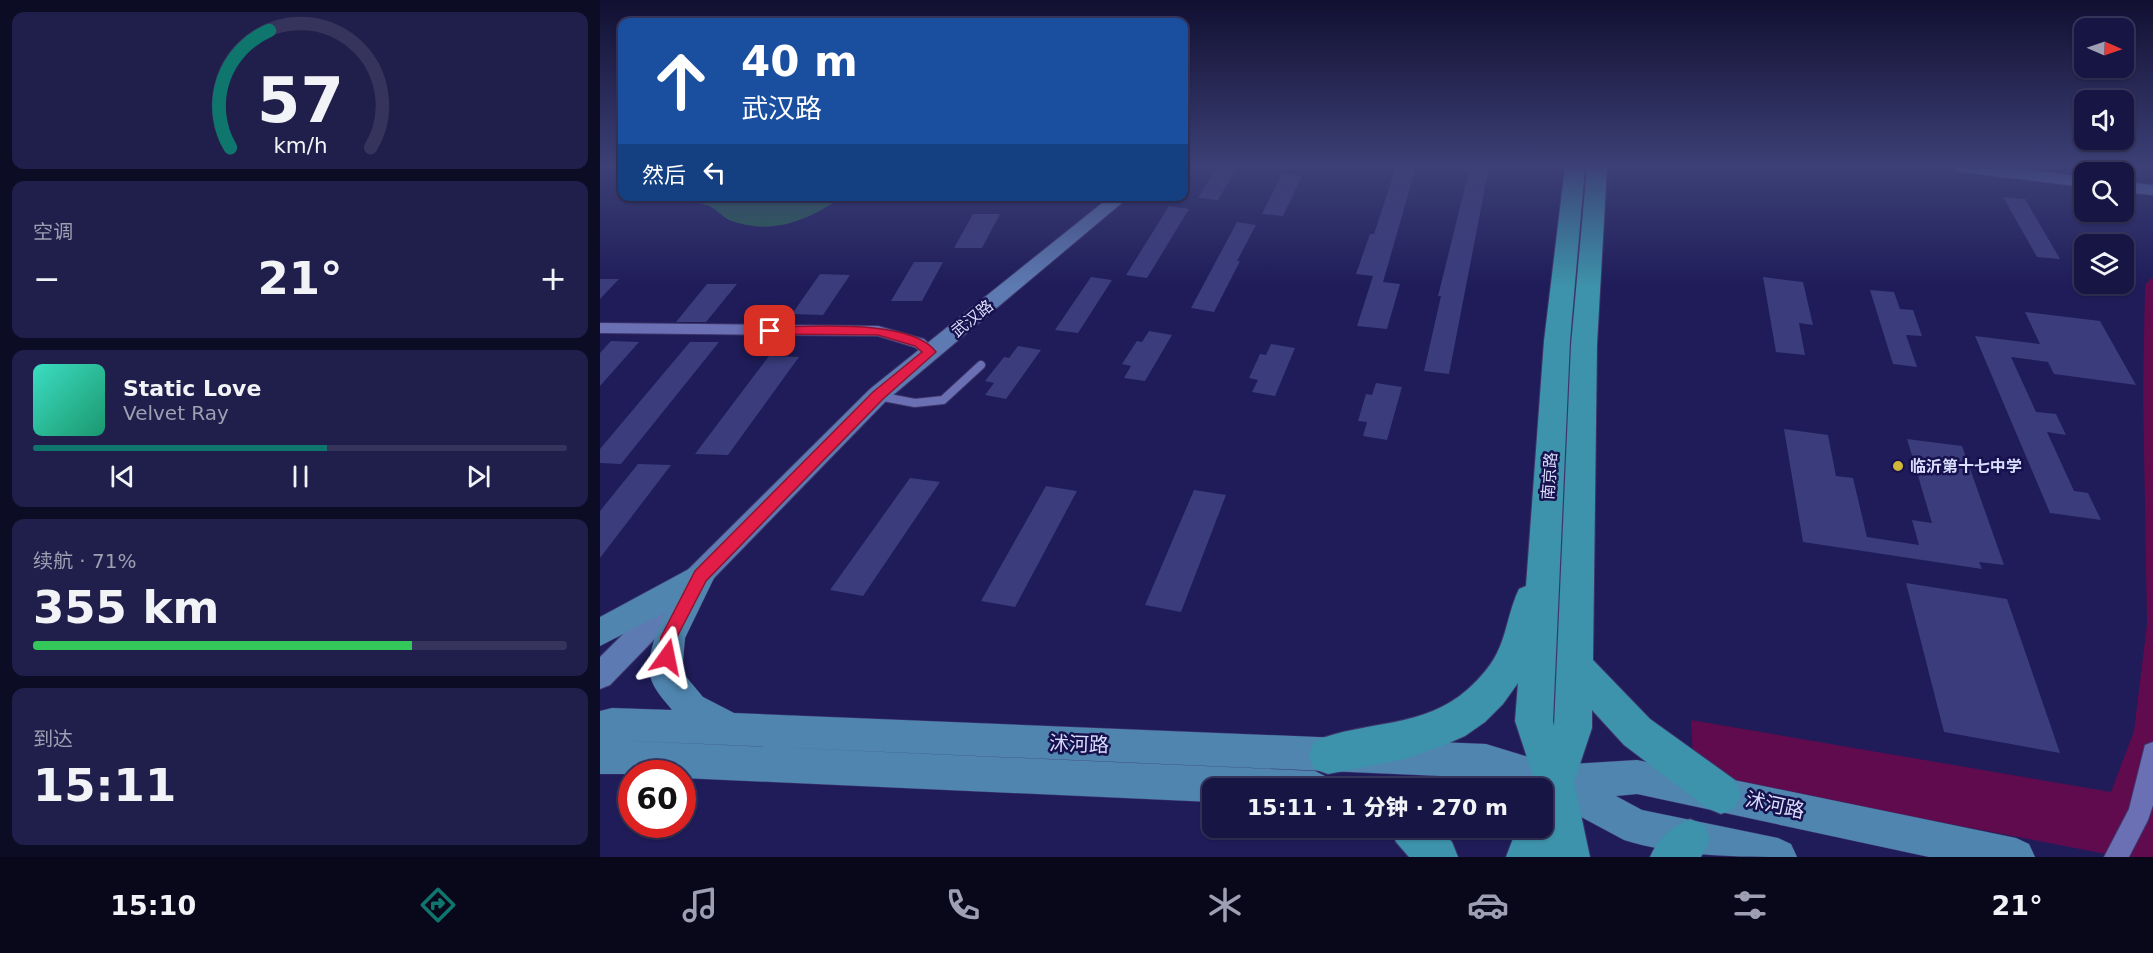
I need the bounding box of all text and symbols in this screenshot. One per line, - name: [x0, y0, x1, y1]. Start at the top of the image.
- north arrow: [2074, 18, 2134, 78]
- map controls: [2074, 18, 2134, 294]
- text: 40 m: [741, 37, 858, 86]
- icon: ahead: [642, 42, 720, 120]
- text: 57: [257, 64, 343, 137]
- button: sound: [2074, 90, 2134, 150]
- text: 武汉路: [741, 93, 822, 124]
- text: km/h: [273, 133, 327, 158]
- icon: left: [698, 156, 731, 189]
- button: search: [2074, 162, 2134, 222]
- text: 然后: [642, 163, 686, 188]
- text: 空调: [33, 220, 73, 244]
- button: layers: [2074, 234, 2134, 294]
- text: 21°: [257, 252, 343, 305]
- text: −: [33, 259, 61, 298]
- text: +: [539, 259, 567, 298]
- street label: 武汉路: [948, 296, 997, 341]
- pin: [744, 305, 795, 356]
- icon: arrive: [753, 314, 786, 347]
- text: Static Love: [123, 376, 261, 401]
- text: Velvet Ray: [123, 401, 229, 425]
- street label: 南京路: [1538, 451, 1561, 501]
- place label: 临沂第十七中学: [1910, 457, 2022, 476]
- marker: 临沂第十七中学: [1891, 459, 1905, 473]
- icon: previous: [106, 460, 139, 493]
- icon: pause: [284, 460, 317, 493]
- icon: next: [462, 460, 495, 493]
- text: 续航 · 71%: [33, 549, 137, 573]
- text: 355 km: [33, 581, 219, 634]
- position arrow: [635, 625, 699, 689]
- text: 到达: [33, 727, 73, 751]
- street label: 沭河路: [1049, 731, 1109, 757]
- text: 15:11: [33, 759, 176, 812]
- speed limit sign: 60: [618, 760, 696, 838]
- street label: 沭河路: [1743, 787, 1807, 823]
- text: 15:11 · 1 分钟 · 270 m: [1247, 795, 1508, 820]
- icon: directions: [417, 884, 459, 926]
- icon: music: [679, 884, 721, 926]
- icon: phone: [942, 884, 984, 926]
- icon: climate: [1204, 884, 1246, 926]
- icon: car: [1467, 884, 1509, 926]
- icon: filters: [1729, 884, 1771, 926]
- text: 15:10: [110, 890, 196, 921]
- text: 21°: [1992, 890, 2043, 921]

